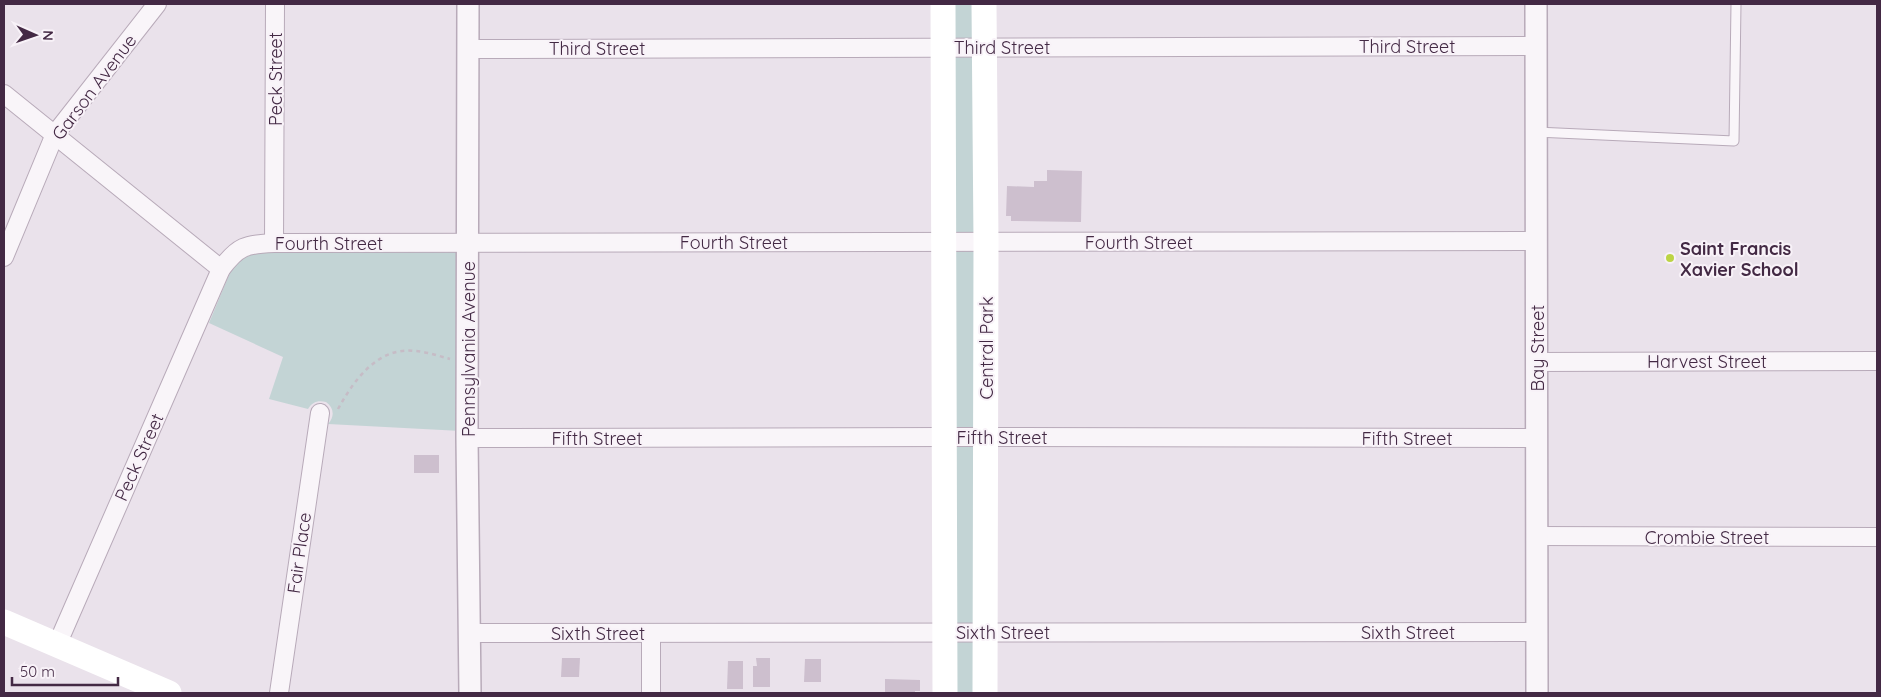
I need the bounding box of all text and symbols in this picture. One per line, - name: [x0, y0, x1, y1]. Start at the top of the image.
- north arrow: [10, 10, 60, 60]
- street label: Garson Avenue: [47, 29, 141, 145]
- text: N: [39, 30, 57, 41]
- street label: Peck Street: [264, 32, 287, 126]
- street label: Third Street: [1359, 35, 1455, 58]
- street label: Third Street: [954, 36, 1050, 59]
- street label: Third Street: [549, 37, 645, 60]
- street label: Fourth Street: [680, 231, 788, 254]
- street label: Fourth Street: [1085, 231, 1193, 254]
- street label: Fourth Street: [275, 232, 383, 255]
- place label: Saint Francis Xavier School: [1680, 237, 1799, 281]
- marker: Saint Francis Xavier School: [1664, 252, 1676, 264]
- street label: Pennsylvania Avenue: [457, 261, 480, 437]
- street label: Central Park: [975, 296, 998, 400]
- street label: Bay Street: [1526, 305, 1549, 391]
- street label: Harvest Street: [1647, 350, 1767, 373]
- street label: Peck Street: [109, 409, 169, 505]
- street label: Fifth Street: [956, 426, 1048, 449]
- street label: Fifth Street: [551, 427, 643, 450]
- street label: Fifth Street: [1361, 427, 1453, 450]
- street label: Fair Place: [282, 511, 316, 595]
- street label: Crombie Street: [1645, 526, 1769, 549]
- street label: Sixth Street: [956, 621, 1050, 644]
- street label: Sixth Street: [1361, 621, 1455, 644]
- street label: Sixth Street: [551, 622, 645, 645]
- scale bar: [12, 654, 119, 686]
- text: 50 m: [20, 662, 55, 681]

